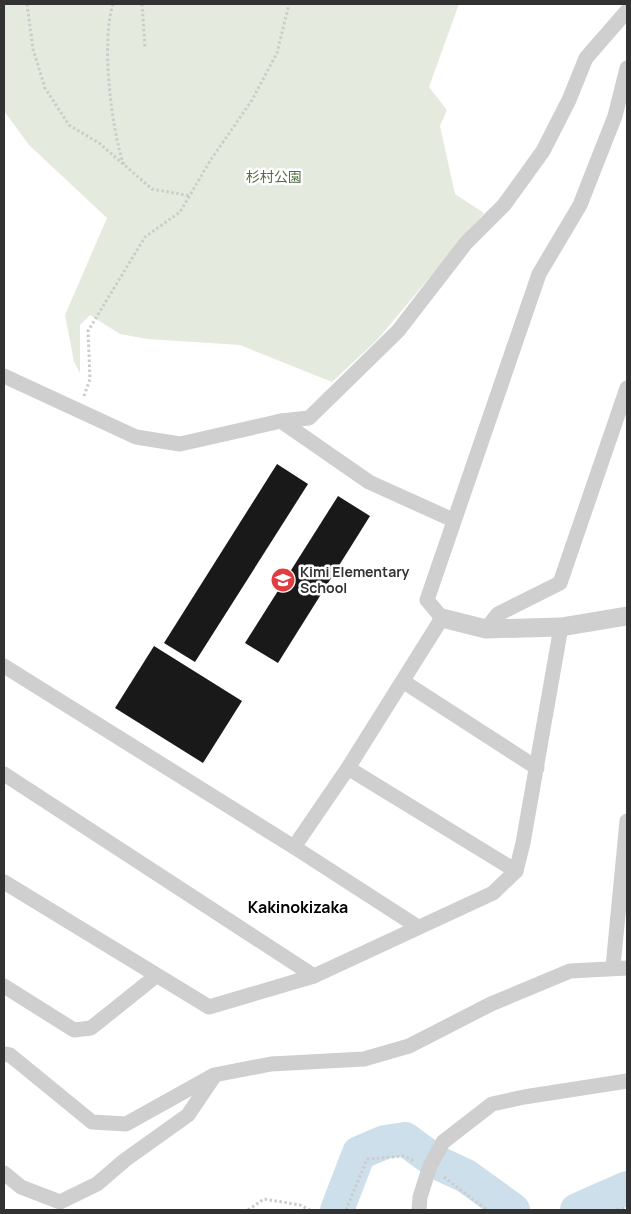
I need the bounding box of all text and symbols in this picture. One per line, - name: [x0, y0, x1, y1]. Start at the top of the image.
- park label: 杉村公園: [246, 167, 302, 186]
- place label: Kimi Elementary School: [300, 562, 410, 597]
- school or university icon: Kimi Elementary School: [270, 567, 296, 593]
- district label: Kakinokizaka: [248, 896, 348, 918]

